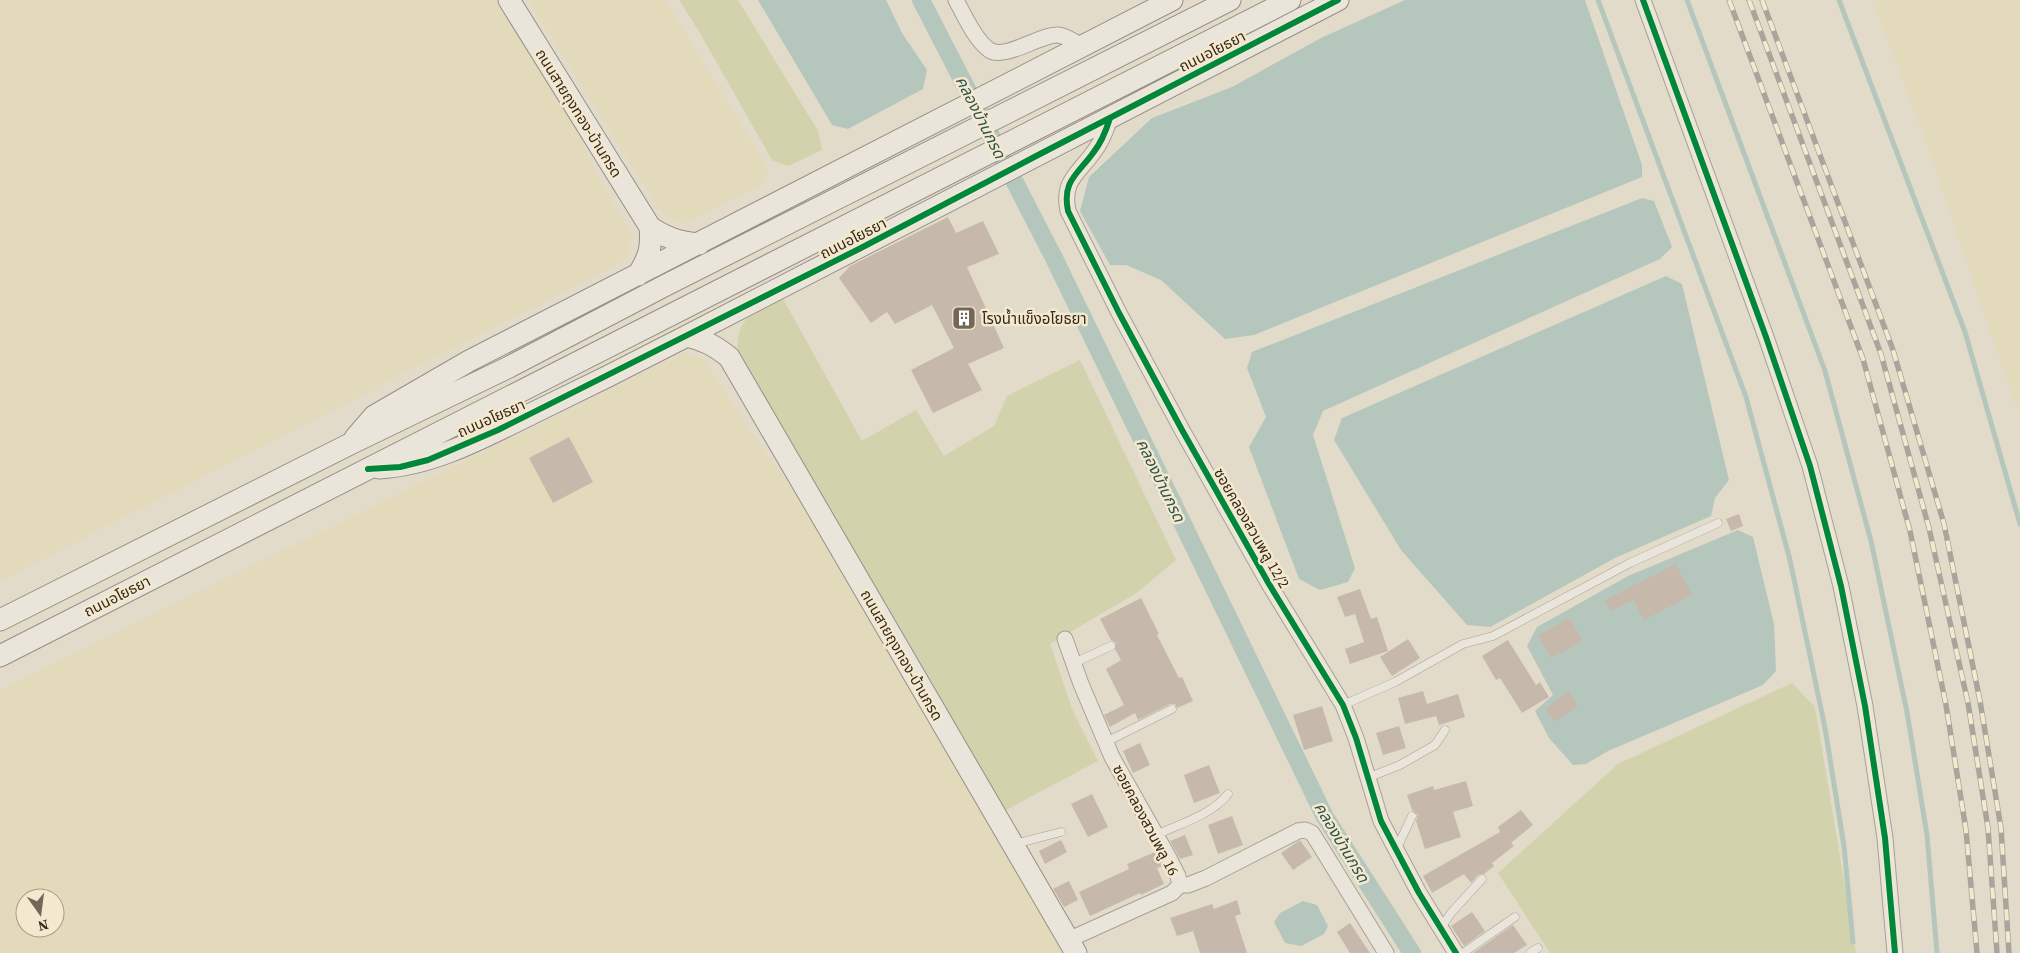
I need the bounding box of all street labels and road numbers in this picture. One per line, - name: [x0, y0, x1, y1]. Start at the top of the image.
- street label: ถนนอโยธยา: [1175, 25, 1249, 77]
- street label: ถนนสายถุงทอง-บ้านกรด: [531, 44, 627, 182]
- street label: ถนนอโยธยา: [816, 212, 890, 264]
- street label: ถนนอโยธยา: [454, 394, 528, 442]
- street label: ซอยคลองสวนพลู 12/2: [1209, 464, 1295, 592]
- street label: ถนนอโยธยา: [80, 570, 154, 622]
- street label: ถนนสายถุงทอง-บ้านกรด: [856, 585, 948, 725]
- street label: ซอยคลองสวนพลู 16: [1108, 761, 1184, 879]

